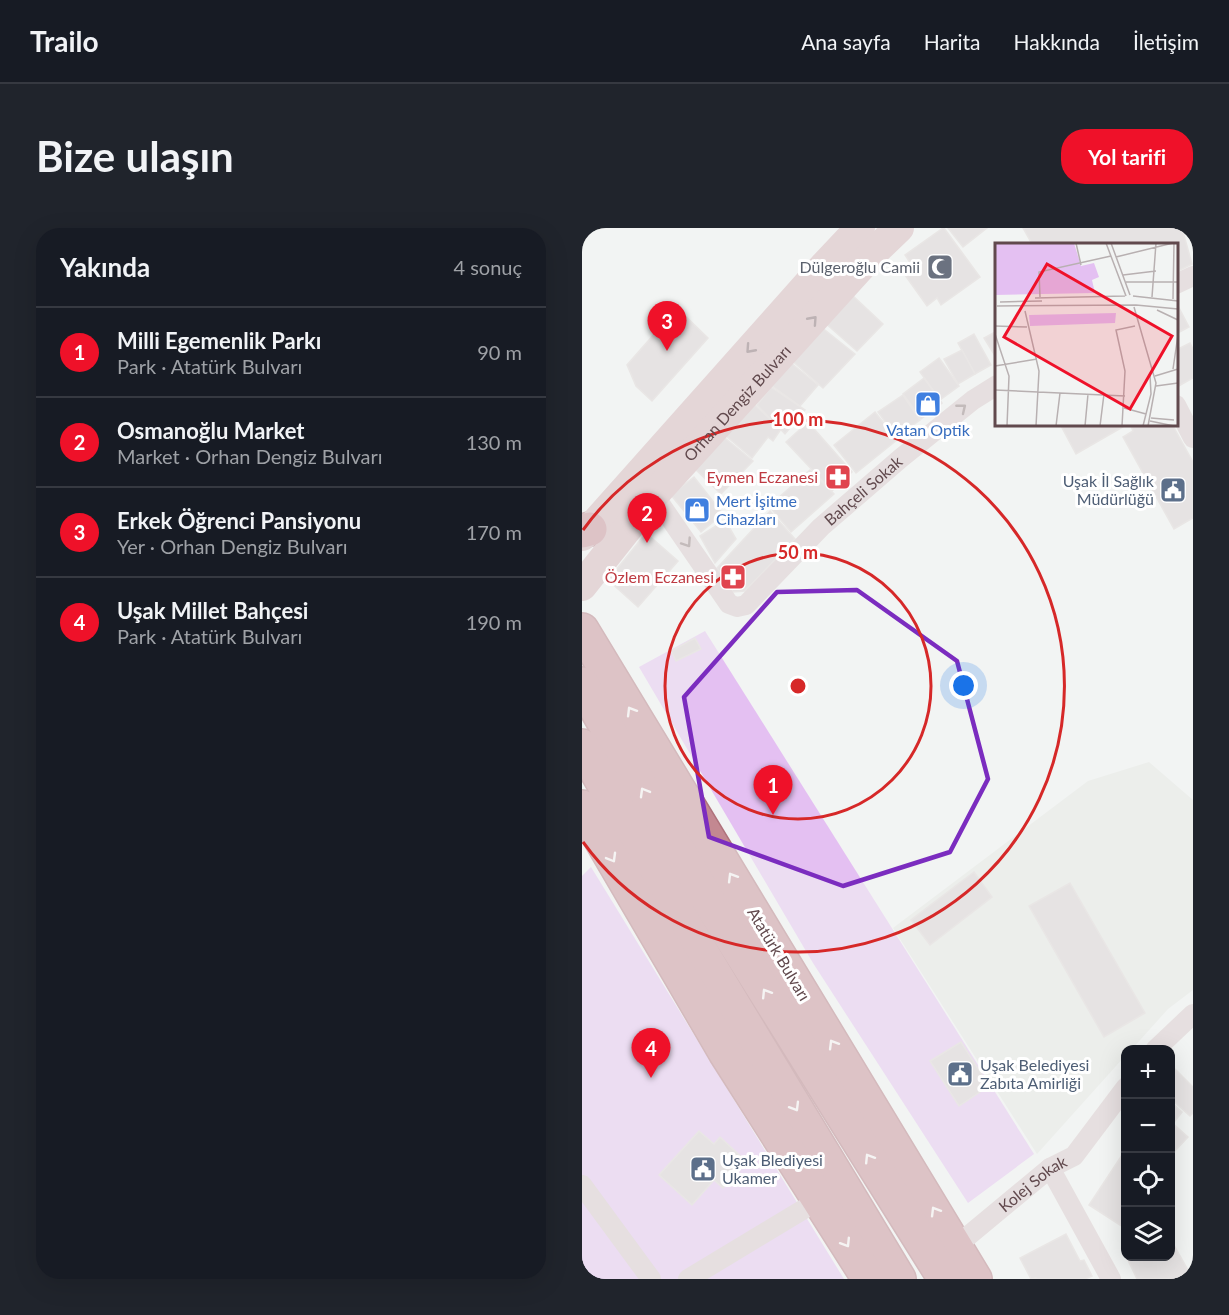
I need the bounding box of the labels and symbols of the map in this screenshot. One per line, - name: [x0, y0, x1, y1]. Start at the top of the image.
- inset map: [995, 243, 1178, 426]
- mosque icon: Dülgeroğlu Camii: [925, 252, 955, 282]
- place label: Dülgeroğlu Camii: [800, 257, 920, 276]
- pin: 3: [648, 302, 686, 351]
- one-way arrow: [806, 316, 817, 327]
- street label: Orhan Dengiz Bulvarı: [679, 341, 794, 465]
- one-way arrow: [746, 343, 757, 353]
- shop icon: Vatan Optik: [913, 389, 943, 419]
- one-way arrow: [955, 405, 966, 416]
- text: 100 m: [773, 408, 823, 430]
- place label: Vatan Optik: [886, 420, 971, 439]
- street label: Bahçeli Sokak: [820, 451, 906, 529]
- pharmacy icon: Eymen Eczanesi: [823, 462, 853, 492]
- place label: Eymen Eczanesi: [706, 467, 818, 486]
- place label: Uşak İl Sağlık Müdürlüğü: [1063, 471, 1155, 508]
- public building icon: Uşak İl Sağlık Müdürlüğü: [1158, 475, 1188, 505]
- place label: Mert İşitme Cihazları: [716, 491, 797, 528]
- pin: 2: [628, 494, 666, 543]
- shop icon: Mert İşitme Cihazları: [682, 495, 712, 525]
- one-way arrow: [680, 537, 691, 548]
- text: 50 m: [778, 541, 818, 563]
- pharmacy icon: Özlem Eczanesi: [718, 562, 748, 592]
- place label: Özlem Eczanesi: [605, 567, 714, 586]
- your location: [949, 671, 978, 700]
- centre of rings: [788, 676, 808, 696]
- one-way arrow: [627, 707, 638, 717]
- pin: 1: [754, 766, 792, 815]
- one-way arrow: [640, 788, 651, 798]
- one-way arrow: [604, 851, 616, 862]
- one-way arrow: [728, 873, 740, 883]
- street label: Atatürk Bulvarı: [744, 904, 815, 1004]
- one-way arrow: [763, 988, 774, 999]
- pin: 4: [632, 1028, 670, 1078]
- one-way arrow: [829, 1040, 841, 1050]
- place label: Uşak Belediyesi Zabıta Amirliği: [980, 1055, 1089, 1092]
- public building icon: Uşak Belediyesi Zabıta Amirliği: [945, 1059, 975, 1089]
- one-way arrow: [787, 1101, 799, 1111]
- place label: Uşak Blediyesi Ukamer: [722, 1150, 823, 1187]
- street label: Kolej Sokak: [995, 1151, 1070, 1216]
- public building icon: Uşak Blediyesi Ukamer: [688, 1154, 718, 1184]
- one-way arrow: [865, 1154, 877, 1164]
- one-way arrow: [930, 1207, 942, 1217]
- one-way arrow: [839, 1237, 851, 1247]

